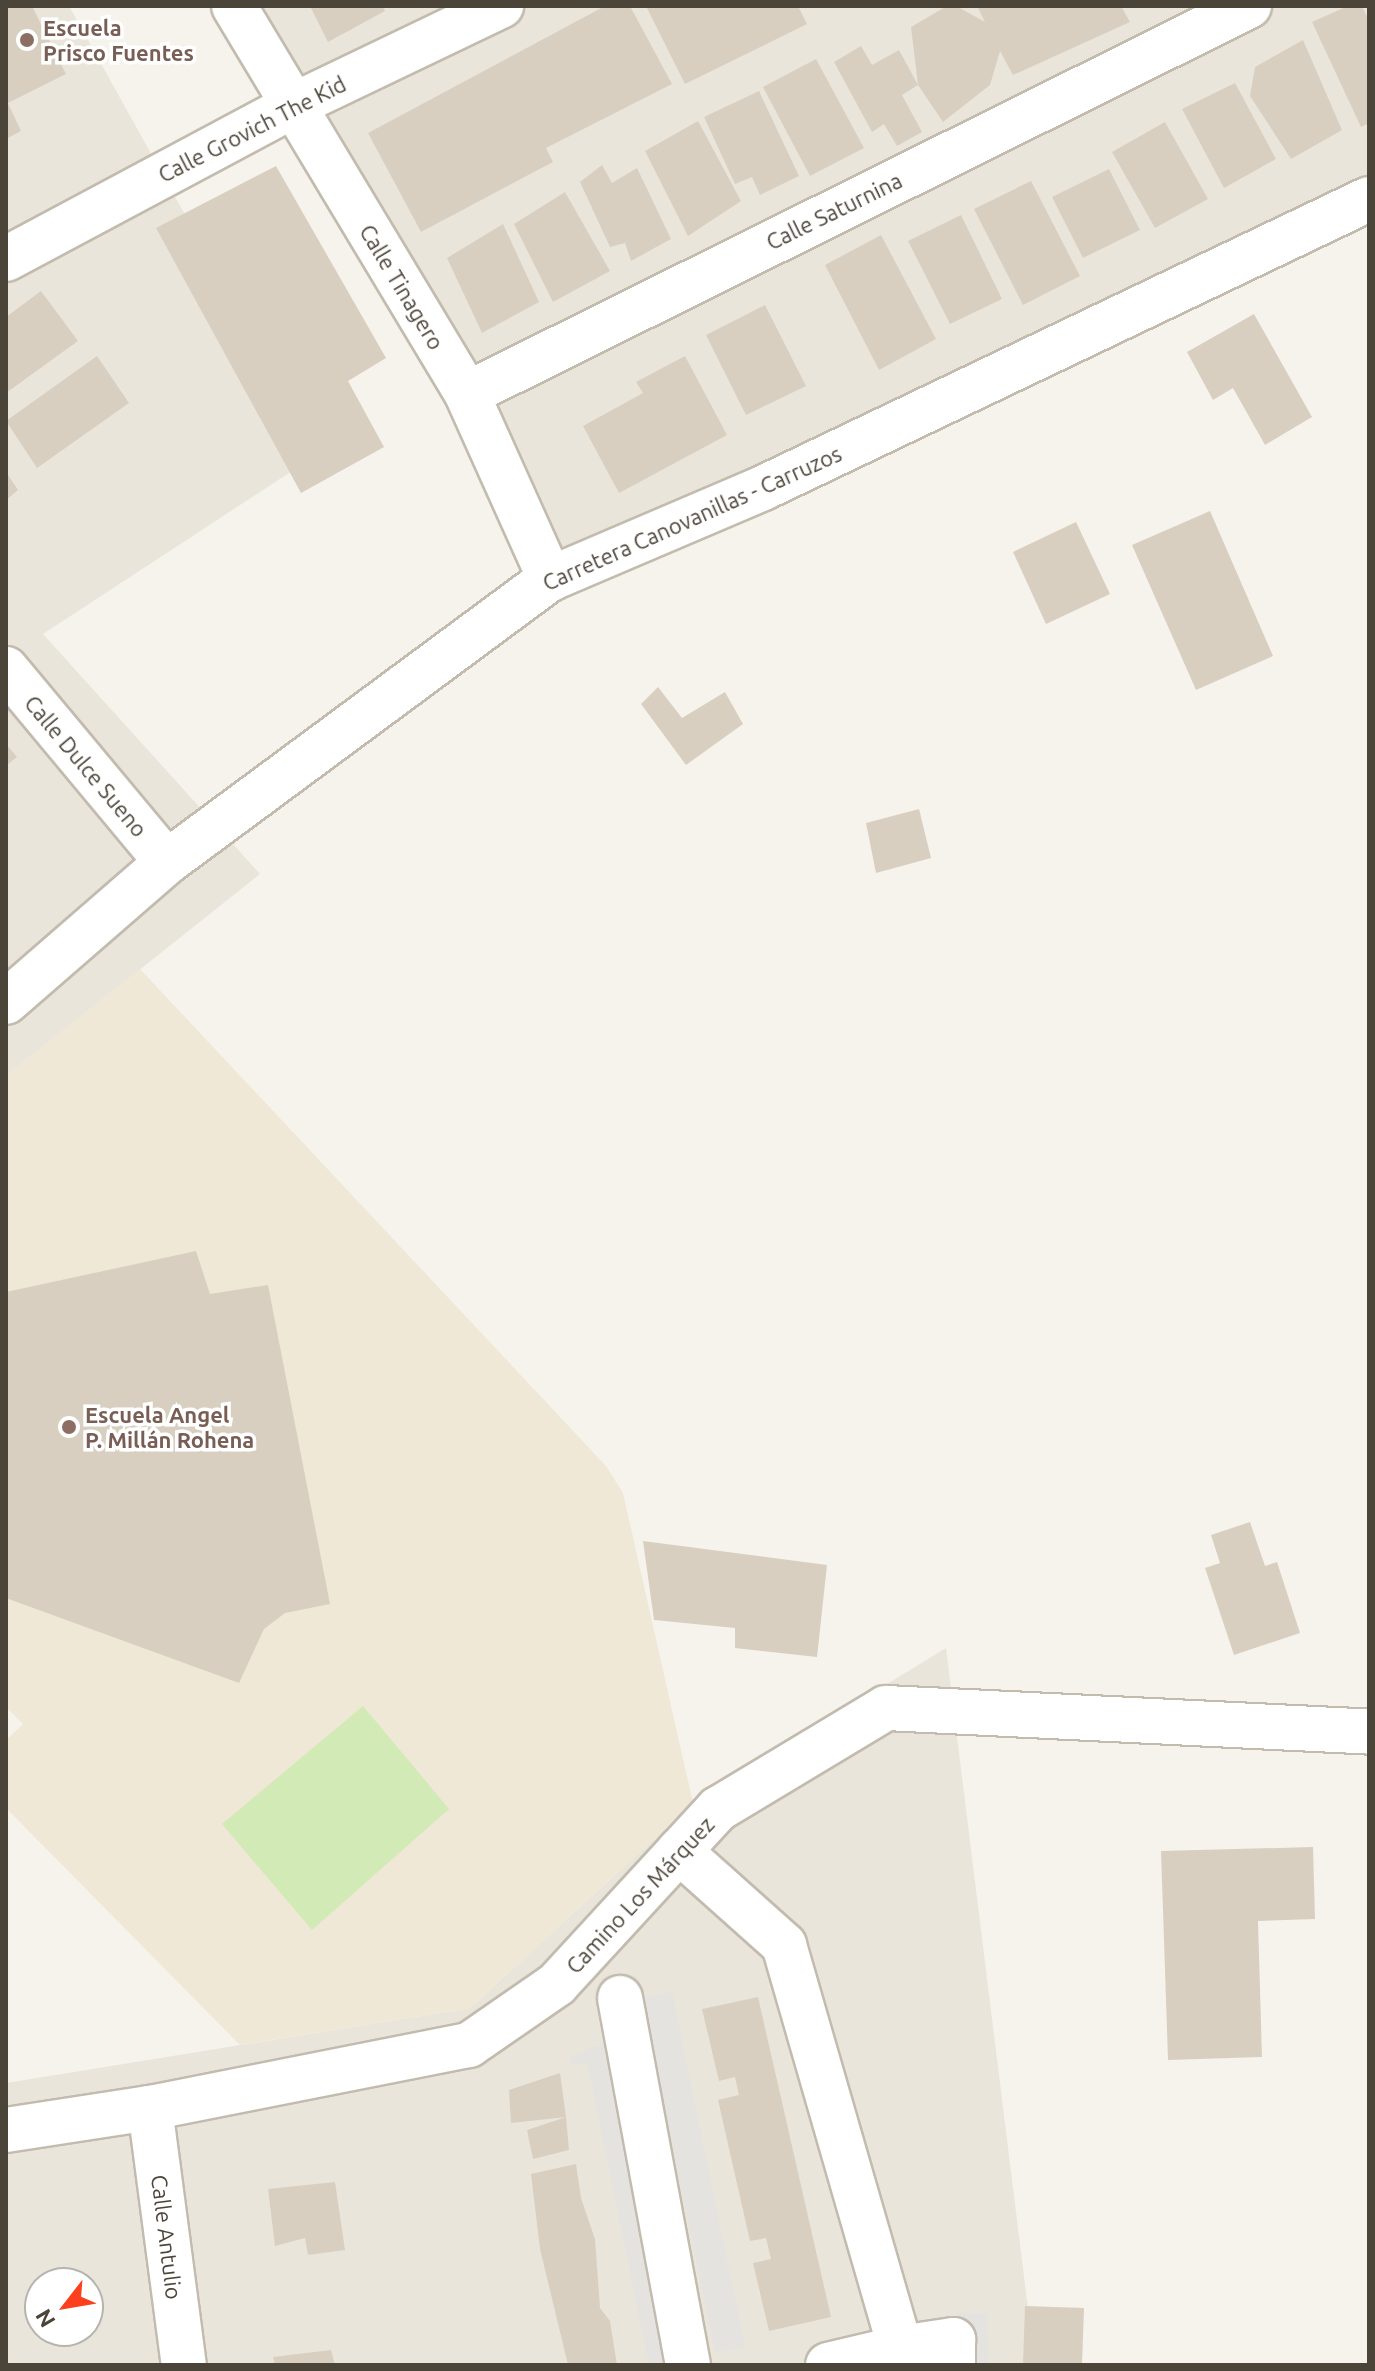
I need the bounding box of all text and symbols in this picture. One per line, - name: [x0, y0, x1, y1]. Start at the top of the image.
- place label: Escuela Prisco Fuentes: [43, 14, 194, 66]
- marker: Escuela Prisco Fuentes: [18, 31, 36, 49]
- street label: Calle Grovich The Kid: [154, 70, 350, 188]
- street label: Calle Saturnina: [762, 167, 906, 255]
- street label: Calle Tinagero: [354, 220, 450, 354]
- street label: Carretera Canovanillas - Carruzos: [538, 440, 846, 596]
- street label: Calle Dulce Sueno: [19, 690, 153, 842]
- place label: Escuela Angel P. Millán Rohena: [85, 1401, 254, 1452]
- marker: Escuela Angel P. Millán Rohena: [60, 1418, 78, 1436]
- street label: Camino Los Márquez: [561, 1811, 719, 1979]
- street label: Calle Antulio: [146, 2173, 188, 2301]
- north arrow: [24, 2267, 104, 2347]
- text: N: [30, 2305, 60, 2332]

